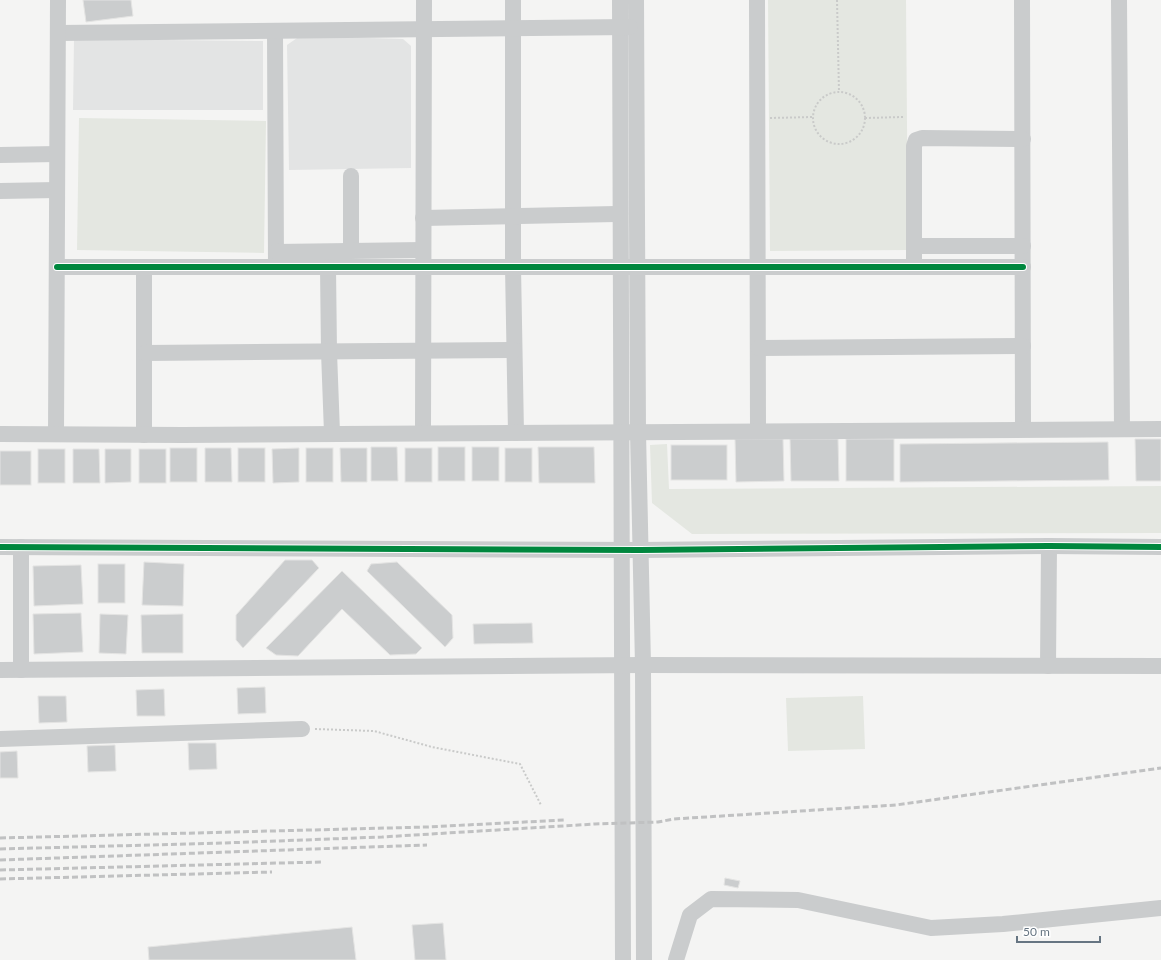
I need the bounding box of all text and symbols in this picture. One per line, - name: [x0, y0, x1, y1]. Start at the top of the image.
- scale bar: [1017, 918, 1100, 944]
- text: 50 m: [1023, 924, 1050, 939]

